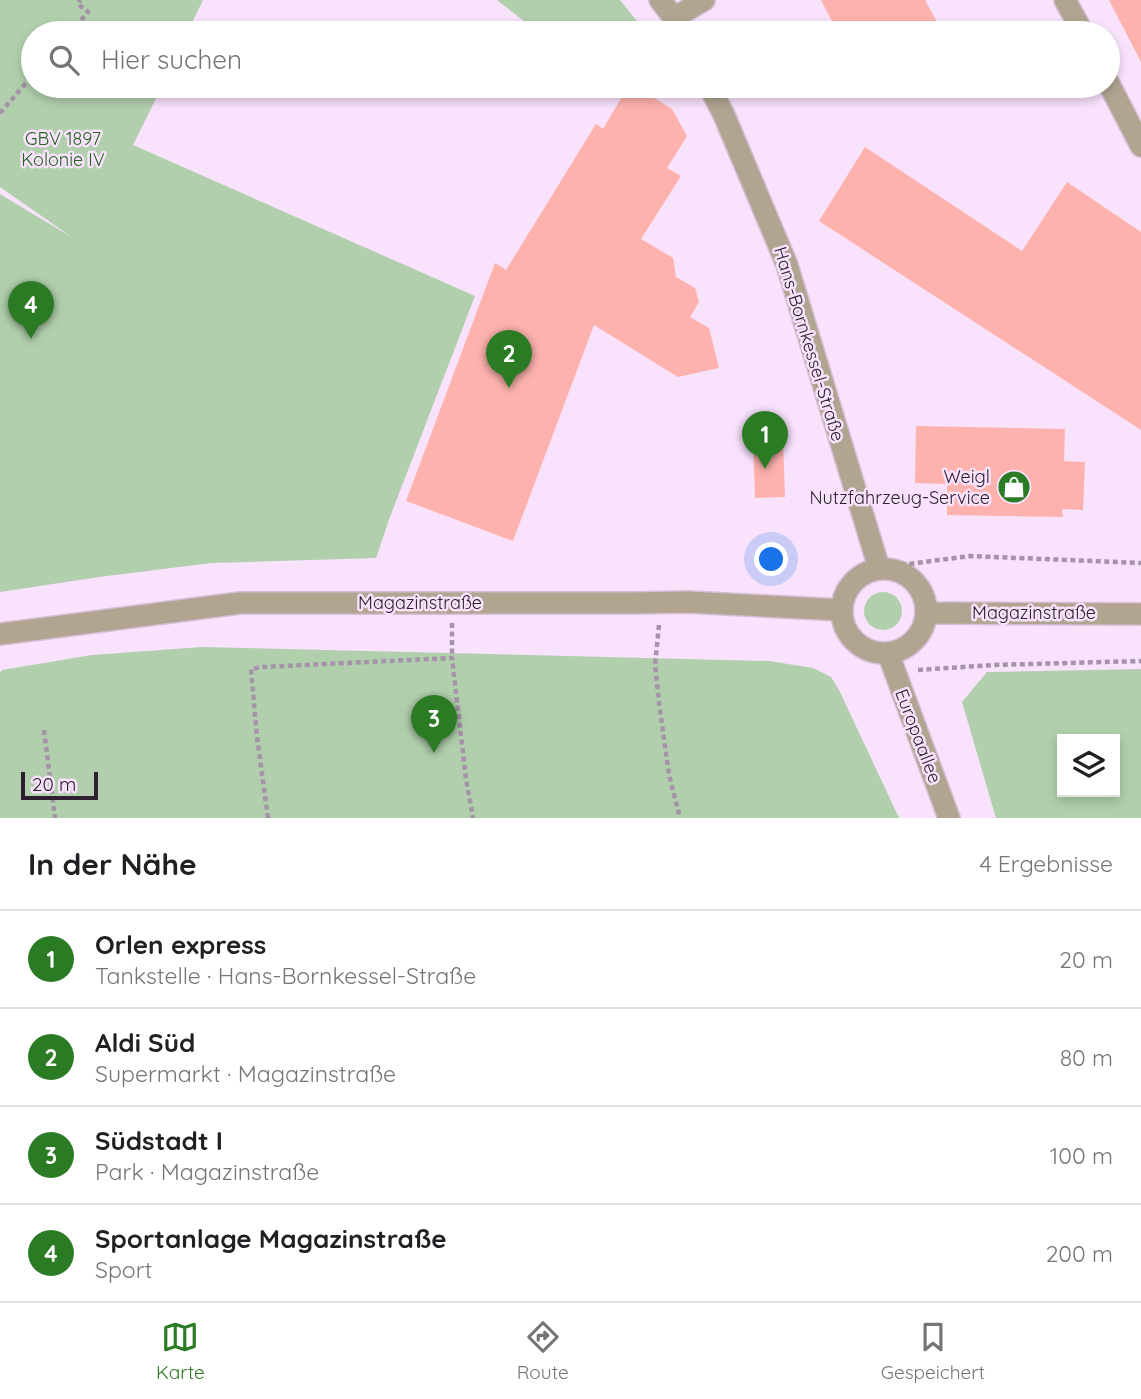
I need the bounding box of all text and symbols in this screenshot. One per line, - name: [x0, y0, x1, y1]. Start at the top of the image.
- search box: [21, 21, 1120, 98]
- icon: search: [45, 41, 83, 79]
- text: Hier suchen: [101, 43, 242, 76]
- park label: GBV 1897 Kolonie IV: [21, 127, 105, 171]
- street label: Hans-Bornkessel-Straße: [769, 244, 850, 444]
- pin: 4: [8, 281, 54, 339]
- pin: 2: [486, 330, 532, 388]
- pin: 1: [742, 411, 788, 469]
- place label: Weigl Nutzfahrzeug-Service: [809, 465, 990, 509]
- shop icon: Weigl Nutzfahrzeug-Service: [995, 468, 1033, 506]
- your location: [754, 542, 788, 576]
- street label: Magazinstraße: [358, 591, 482, 614]
- street label: Magazinstraße: [972, 601, 1096, 624]
- street label: Europaallee: [890, 685, 947, 786]
- pin: 3: [411, 695, 457, 753]
- map controls: [1057, 734, 1120, 797]
- button: layers: [1057, 734, 1120, 797]
- scale bar: [21, 769, 98, 801]
- text: 20 m: [32, 772, 76, 796]
- text: In der Nähe: [28, 845, 197, 883]
- text: 4 Ergebnisse: [979, 849, 1113, 878]
- text: Orlen express: [95, 928, 266, 961]
- text: 1: [47, 945, 55, 974]
- text: 20 m: [1059, 945, 1113, 974]
- text: Tankstelle · Hans-Bornkessel-Straße: [95, 961, 476, 990]
- text: Aldi Süd: [95, 1026, 195, 1059]
- text: 2: [44, 1043, 58, 1072]
- text: 80 m: [1060, 1043, 1113, 1072]
- text: Supermarkt · Magazinstraße: [95, 1059, 396, 1088]
- text: Südstadt I: [95, 1124, 223, 1157]
- text: 3: [45, 1141, 57, 1170]
- text: 100 m: [1050, 1141, 1113, 1170]
- text: Park · Magazinstraße: [95, 1157, 319, 1186]
- text: Sportanlage Magazinstraße: [95, 1222, 447, 1255]
- text: 4: [44, 1239, 58, 1268]
- text: 200 m: [1046, 1239, 1113, 1268]
- text: Sport: [95, 1255, 152, 1284]
- tab: Karte: [156, 1318, 205, 1384]
- tab: Route: [517, 1318, 569, 1384]
- tab: Gespeichert: [881, 1318, 985, 1384]

